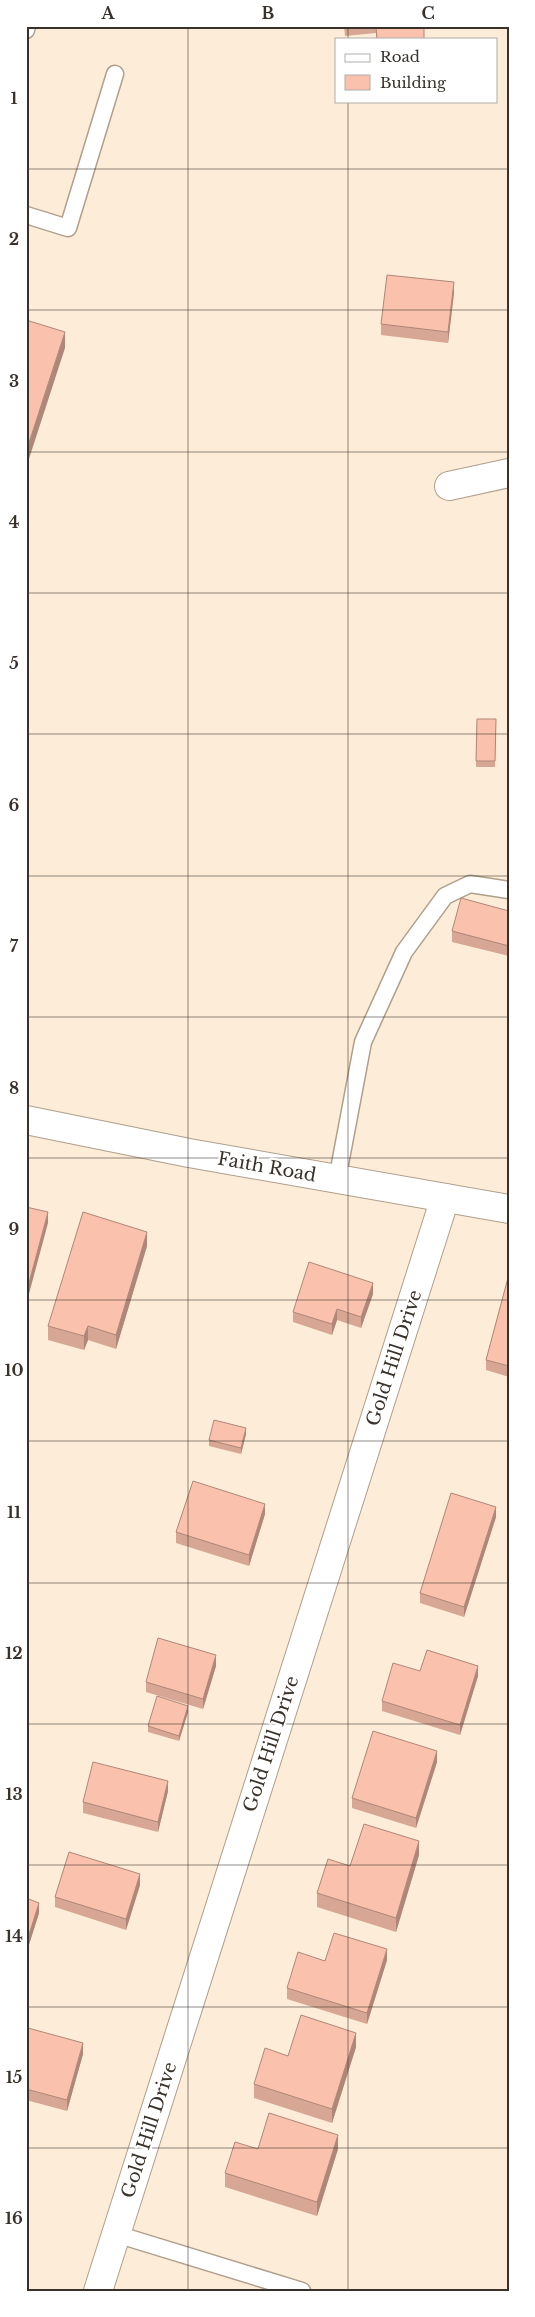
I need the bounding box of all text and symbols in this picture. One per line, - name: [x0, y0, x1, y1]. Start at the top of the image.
- text: A: [101, 3, 116, 23]
- text: B: [262, 3, 275, 23]
- text: C: [421, 3, 435, 23]
- legend: [335, 38, 498, 102]
- text: Road: [380, 47, 420, 66]
- text: Building: [380, 73, 447, 92]
- text: 1: [11, 88, 18, 108]
- text: 2: [9, 229, 19, 249]
- text: 3: [9, 371, 19, 391]
- text: 4: [9, 512, 19, 532]
- text: 5: [9, 653, 19, 673]
- text: 6: [9, 795, 20, 815]
- text: 7: [10, 936, 19, 956]
- text: 8: [9, 1078, 19, 1098]
- street label: Faith Road: [216, 1148, 318, 1186]
- text: 9: [9, 1219, 20, 1239]
- street label: Gold Hill Drive: [362, 1287, 426, 1429]
- text: 10: [4, 1360, 24, 1380]
- text: 11: [7, 1502, 21, 1522]
- text: 12: [5, 1643, 23, 1663]
- street label: Gold Hill Drive: [239, 1673, 303, 1815]
- text: 13: [5, 1784, 23, 1804]
- text: 14: [5, 1926, 23, 1946]
- street label: Gold Hill Drive: [117, 2059, 181, 2201]
- text: 15: [6, 2067, 22, 2087]
- text: 16: [5, 2208, 23, 2228]

